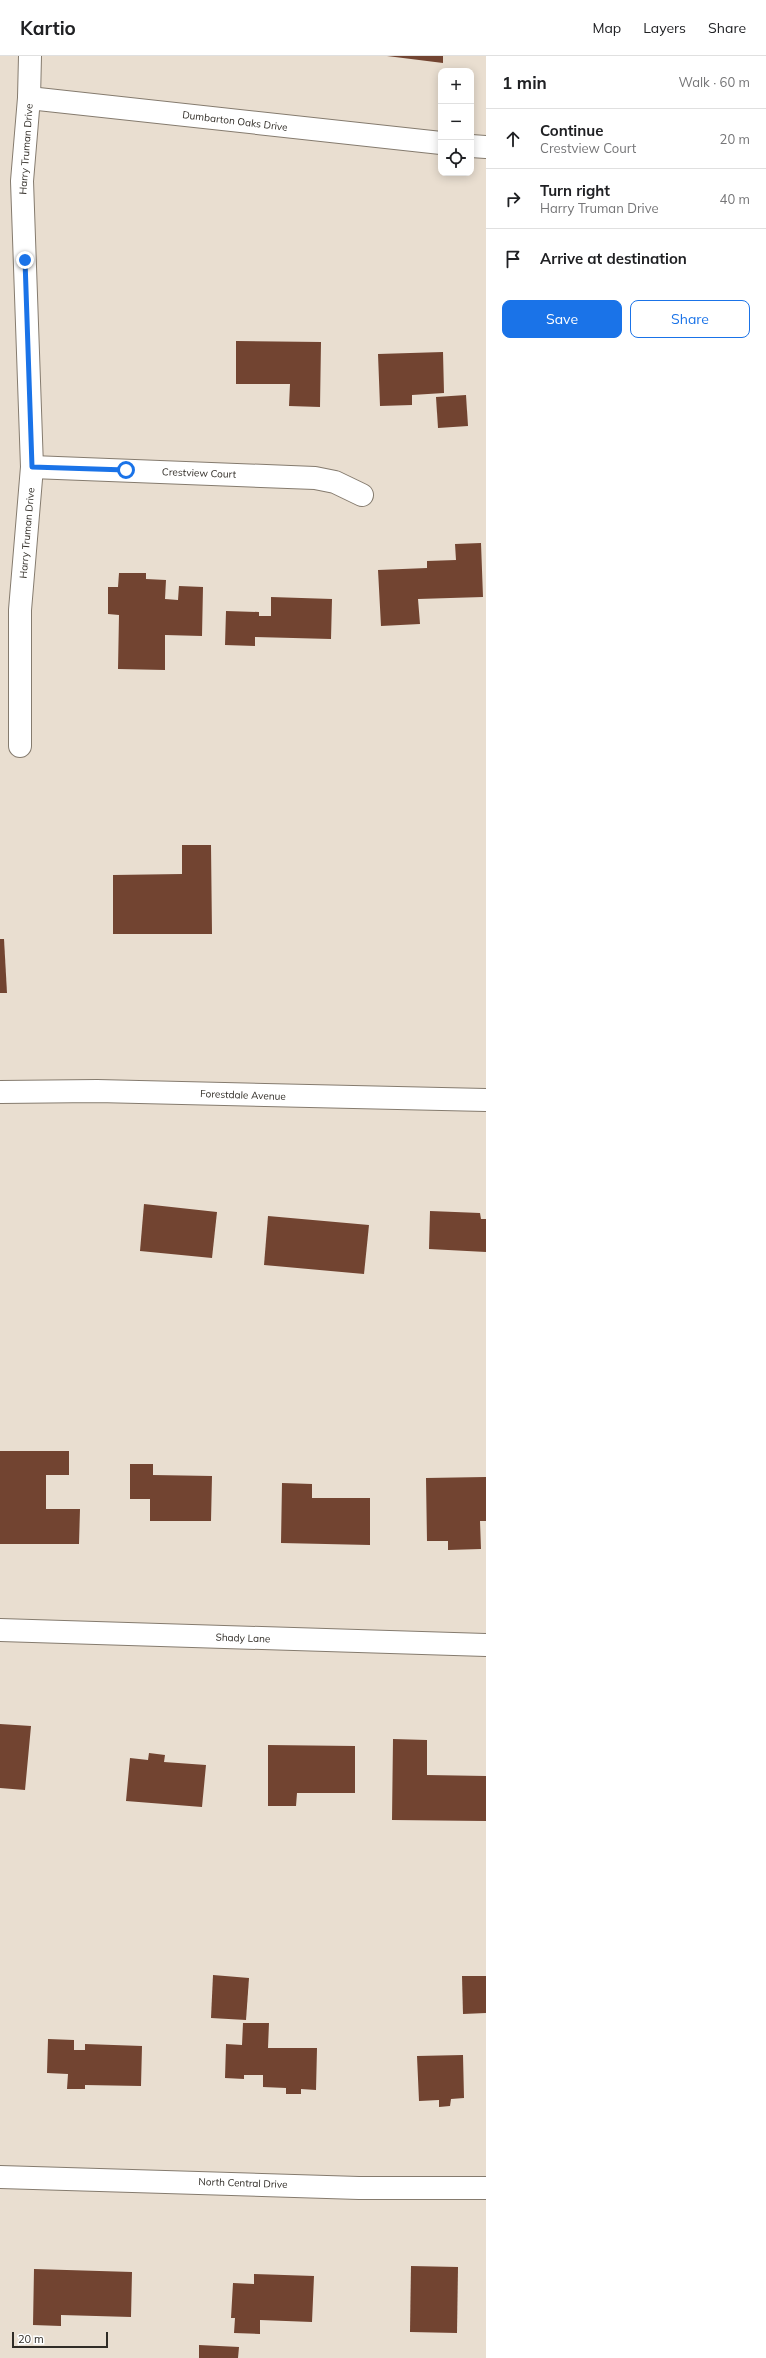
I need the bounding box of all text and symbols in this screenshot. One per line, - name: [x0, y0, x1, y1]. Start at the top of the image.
- text: Kartio: [20, 16, 76, 40]
- text: Map: [592, 19, 621, 37]
- text: Layers: [643, 19, 686, 37]
- text: Share: [708, 19, 746, 37]
- map controls: [438, 68, 474, 176]
- button: +: [438, 68, 474, 104]
- text: 1 min: [502, 72, 547, 93]
- text: Walk · 60 m: [679, 74, 750, 90]
- street label: Harry Truman Drive: [16, 103, 36, 195]
- button: −: [438, 104, 474, 140]
- street label: Dumbarton Oaks Drive: [182, 108, 288, 134]
- text: Continue: [540, 121, 603, 140]
- icon: ahead: [502, 128, 524, 150]
- text: 20 m: [720, 131, 750, 147]
- button: locate: [438, 140, 474, 176]
- text: Crestview Court: [540, 140, 636, 156]
- text: Turn right: [540, 181, 610, 200]
- icon: right: [502, 188, 524, 210]
- text: 40 m: [720, 191, 750, 207]
- text: Harry Truman Drive: [540, 200, 659, 216]
- icon: arrive: [502, 248, 524, 270]
- text: Arrive at destination: [540, 249, 687, 268]
- route end: [16, 251, 34, 269]
- button: Save: [502, 300, 622, 338]
- button: Share: [630, 300, 750, 338]
- route start: [117, 461, 135, 479]
- street label: Crestview Court: [162, 465, 237, 481]
- street label: Harry Truman Drive: [17, 487, 37, 579]
- street label: Forestdale Avenue: [200, 1087, 286, 1103]
- street label: Shady Lane: [215, 1631, 271, 1645]
- street label: North Central Drive: [198, 2175, 288, 2191]
- scale bar: [12, 2330, 108, 2349]
- text: 20 m: [18, 2332, 44, 2346]

